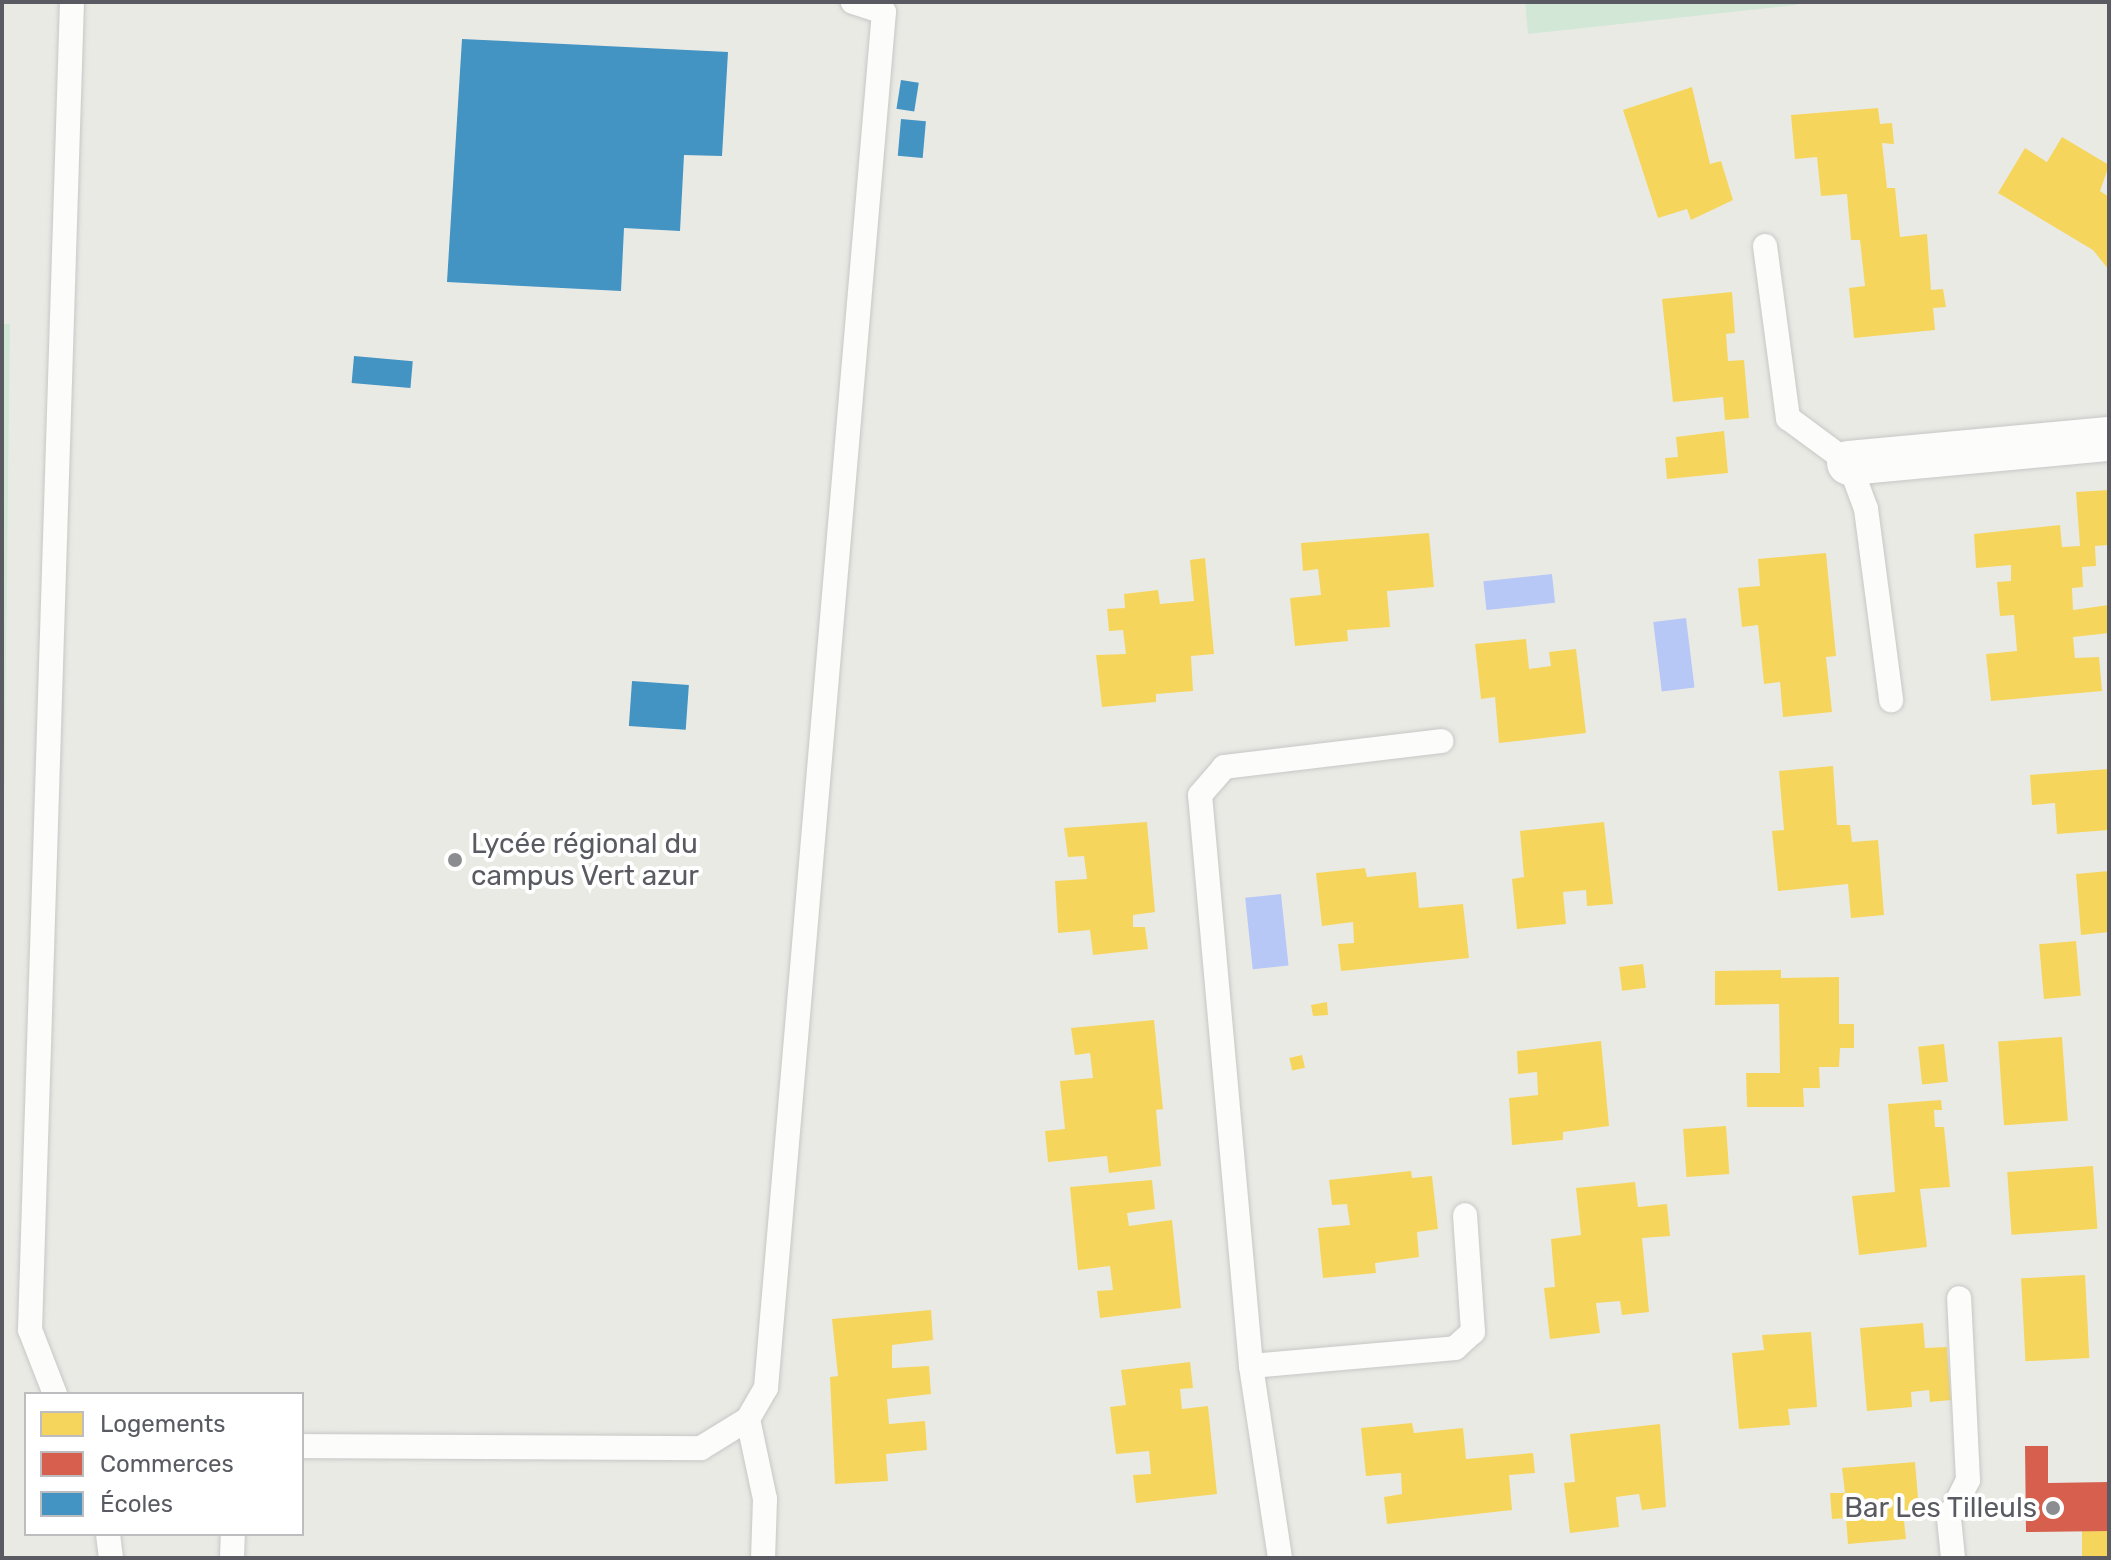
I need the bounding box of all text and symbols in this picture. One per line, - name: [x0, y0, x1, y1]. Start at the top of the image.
- place label: Lycée régional du campus Vert azur: [471, 827, 700, 893]
- marker: Lycée régional du campus Vert azur: [446, 851, 464, 869]
- legend: [24, 1392, 304, 1536]
- text: Logements: [100, 1410, 226, 1438]
- text: Commerces: [100, 1450, 234, 1478]
- text: Écoles: [100, 1490, 173, 1518]
- place label: Bar Les Tilleuls: [1843, 1491, 2037, 1525]
- marker: Bar Les Tilleuls: [2044, 1499, 2062, 1517]

